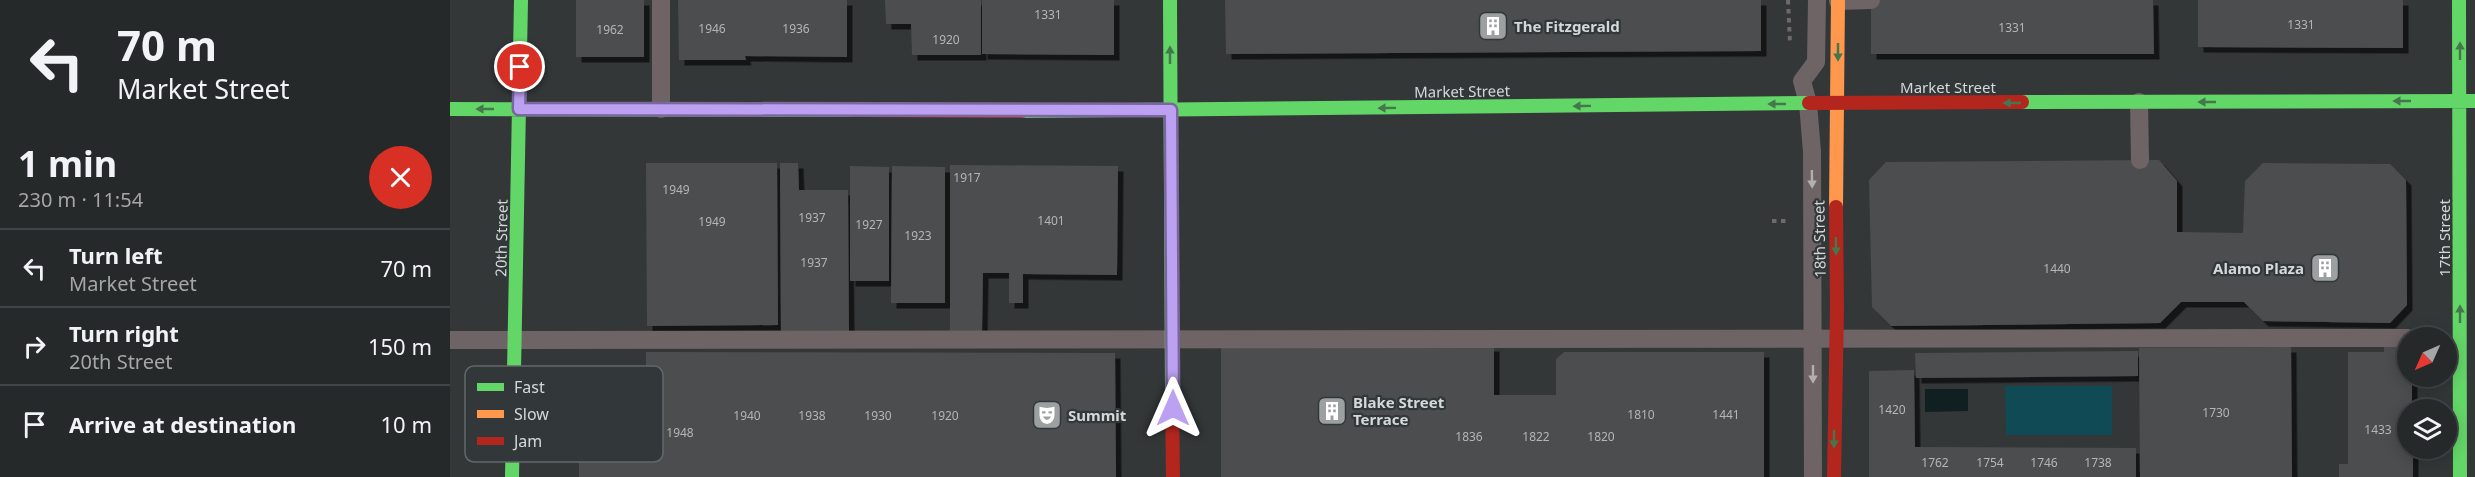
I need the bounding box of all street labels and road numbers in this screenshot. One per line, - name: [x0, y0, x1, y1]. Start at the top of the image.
- street label: Market Street: [1900, 77, 1997, 97]
- street label: Market Street: [1414, 80, 1511, 102]
- street label: 20th Street: [490, 198, 512, 277]
- street label: 18th Street: [1808, 199, 1830, 278]
- street label: 17th Street: [2434, 199, 2454, 277]

